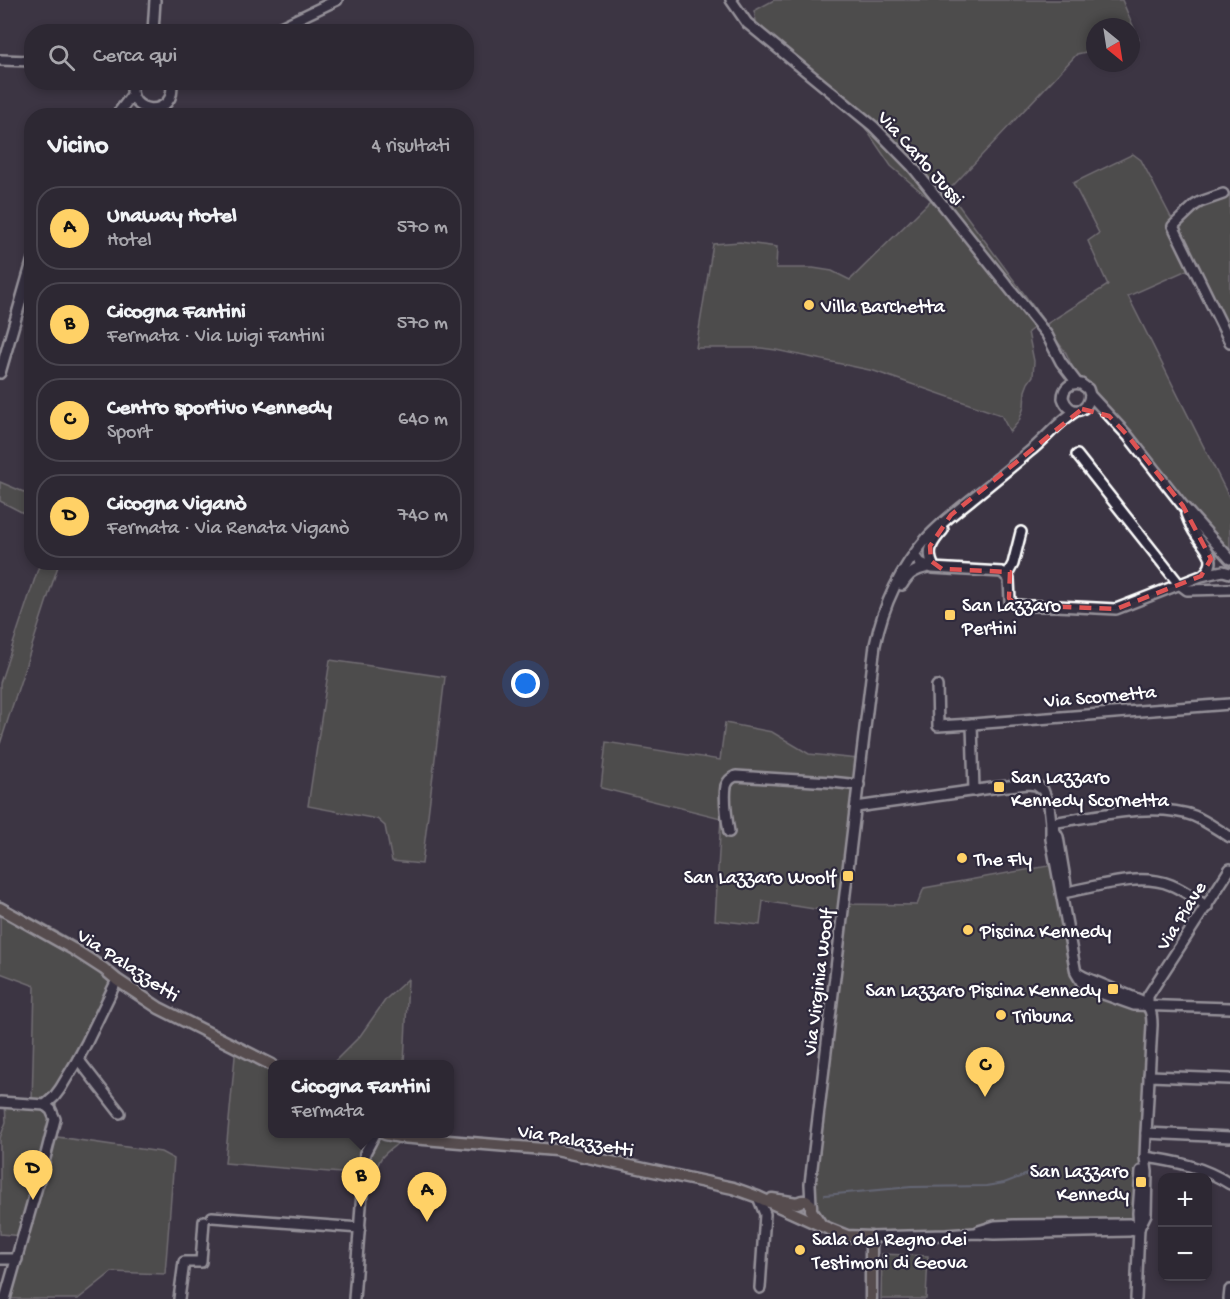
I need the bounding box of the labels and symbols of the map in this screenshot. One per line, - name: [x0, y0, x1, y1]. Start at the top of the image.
- north arrow: [1086, 18, 1140, 72]
- street label: Via Carlo Jussi: [870, 107, 968, 211]
- place label: Villa Barchetta: [820, 297, 946, 320]
- marker: Villa Barchetta: [802, 298, 816, 312]
- place label: San Lazzaro Pertini: [961, 596, 1061, 642]
- marker: San Lazzaro Pertini: [943, 608, 957, 622]
- your location: [511, 669, 540, 698]
- street label: Via Scornetta: [1042, 682, 1158, 715]
- place label: San Lazzaro Kennedy Scornetta: [1011, 768, 1170, 814]
- marker: San Lazzaro Kennedy Scornetta: [992, 780, 1006, 794]
- place label: The Fly: [973, 850, 1032, 873]
- marker: The Fly: [955, 851, 969, 865]
- place label: San Lazzaro Woolf: [684, 868, 838, 891]
- marker: San Lazzaro Woolf: [841, 869, 855, 883]
- street label: Via Piave: [1152, 878, 1213, 956]
- street label: Via Virginia Woolf: [800, 906, 841, 1058]
- place label: Piscina Kennedy: [979, 922, 1112, 945]
- marker: Piscina Kennedy: [961, 923, 975, 937]
- street label: Via Palazzetti: [71, 925, 183, 1009]
- place label: San Lazzaro Piscina Kennedy: [866, 981, 1101, 1004]
- marker: San Lazzaro Piscina Kennedy: [1106, 982, 1120, 996]
- place label: Tribuna: [1012, 1007, 1074, 1030]
- marker: Tribuna: [994, 1008, 1008, 1022]
- pin: C: [966, 1048, 1004, 1097]
- street label: Via Palazzetti: [515, 1121, 635, 1164]
- pin: D: [14, 1150, 52, 1200]
- pin: B: [342, 1158, 380, 1207]
- place label: San Lazzaro Kennedy: [1030, 1162, 1129, 1208]
- pin: A: [408, 1172, 446, 1222]
- marker: San Lazzaro Kennedy: [1134, 1175, 1148, 1189]
- place label: Sala del Regno dei Testimoni di Geova: [811, 1230, 968, 1276]
- marker: Sala del Regno dei Testimoni di Geova: [793, 1243, 807, 1257]

